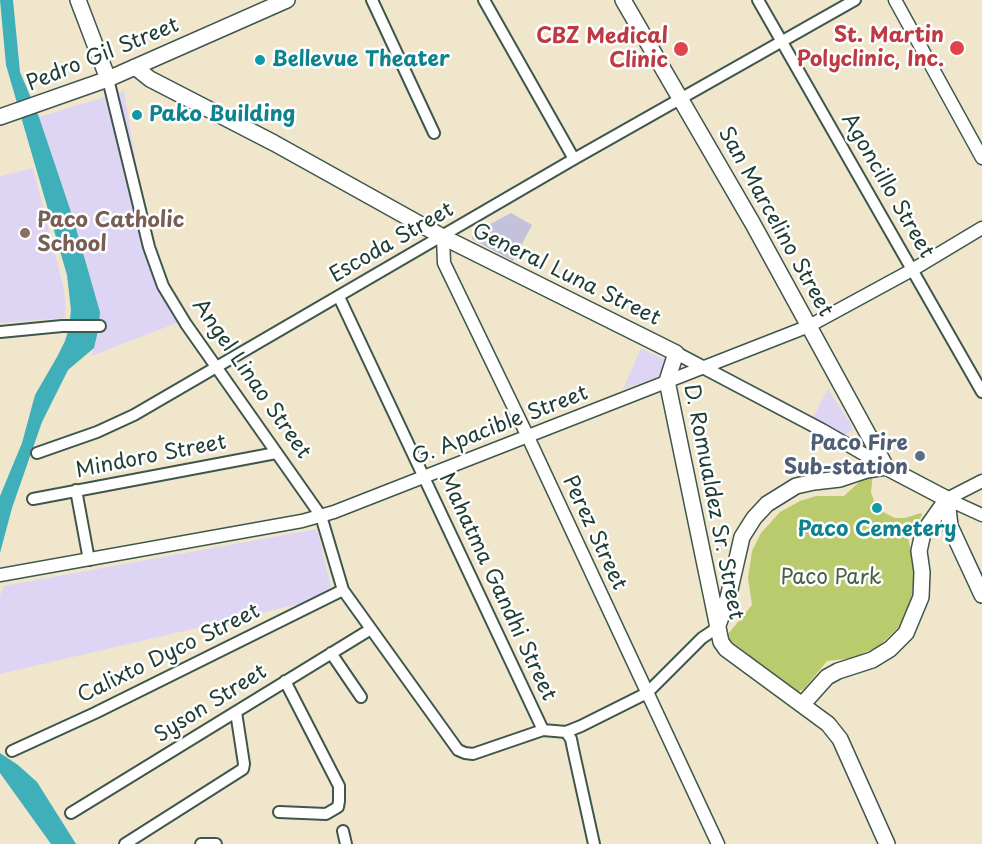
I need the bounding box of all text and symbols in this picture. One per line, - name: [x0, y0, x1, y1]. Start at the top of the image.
- street label: Pedro Gil Street: [23, 13, 183, 97]
- place label: St. Martin Polyclinic, Inc.: [797, 23, 944, 73]
- place label: CBZ Medical Clinic: [536, 24, 668, 74]
- marker: St. Martin Polyclinic, Inc.: [948, 39, 966, 57]
- marker: CBZ Medical Clinic: [672, 40, 690, 58]
- place label: Bellevue Theater: [272, 47, 450, 73]
- marker: Bellevue Theater: [253, 53, 267, 67]
- place label: Pako Building: [149, 102, 295, 128]
- marker: Pako Building: [130, 108, 144, 122]
- street label: Agoncillo Street: [835, 109, 939, 263]
- street label: San Marcelino Street: [712, 123, 838, 321]
- street label: Escoda Street: [326, 197, 458, 289]
- place label: Paco Catholic School: [37, 208, 184, 258]
- street label: General Luna Street: [468, 218, 664, 332]
- marker: Paco Catholic School: [18, 226, 32, 240]
- street label: Angel Linao Street: [186, 294, 316, 464]
- street label: G. Apacible Street: [408, 381, 592, 471]
- street label: D. Romualdez Sr. Street: [678, 382, 748, 622]
- street label: Mindoro Street: [74, 430, 228, 484]
- place label: Paco Fire Sub-station: [784, 431, 908, 481]
- marker: Paco Fire Sub-station: [913, 449, 927, 463]
- street label: Mahatma Gandhi Street: [433, 469, 561, 705]
- street label: Perez Street: [557, 472, 631, 594]
- marker: Paco Cemetery: [870, 501, 884, 515]
- place label: Paco Cemetery: [797, 517, 957, 543]
- park label: Paco Park: [780, 565, 882, 591]
- street label: Calixto Dyco Street: [74, 599, 264, 709]
- street label: Syson Street: [150, 660, 272, 748]

